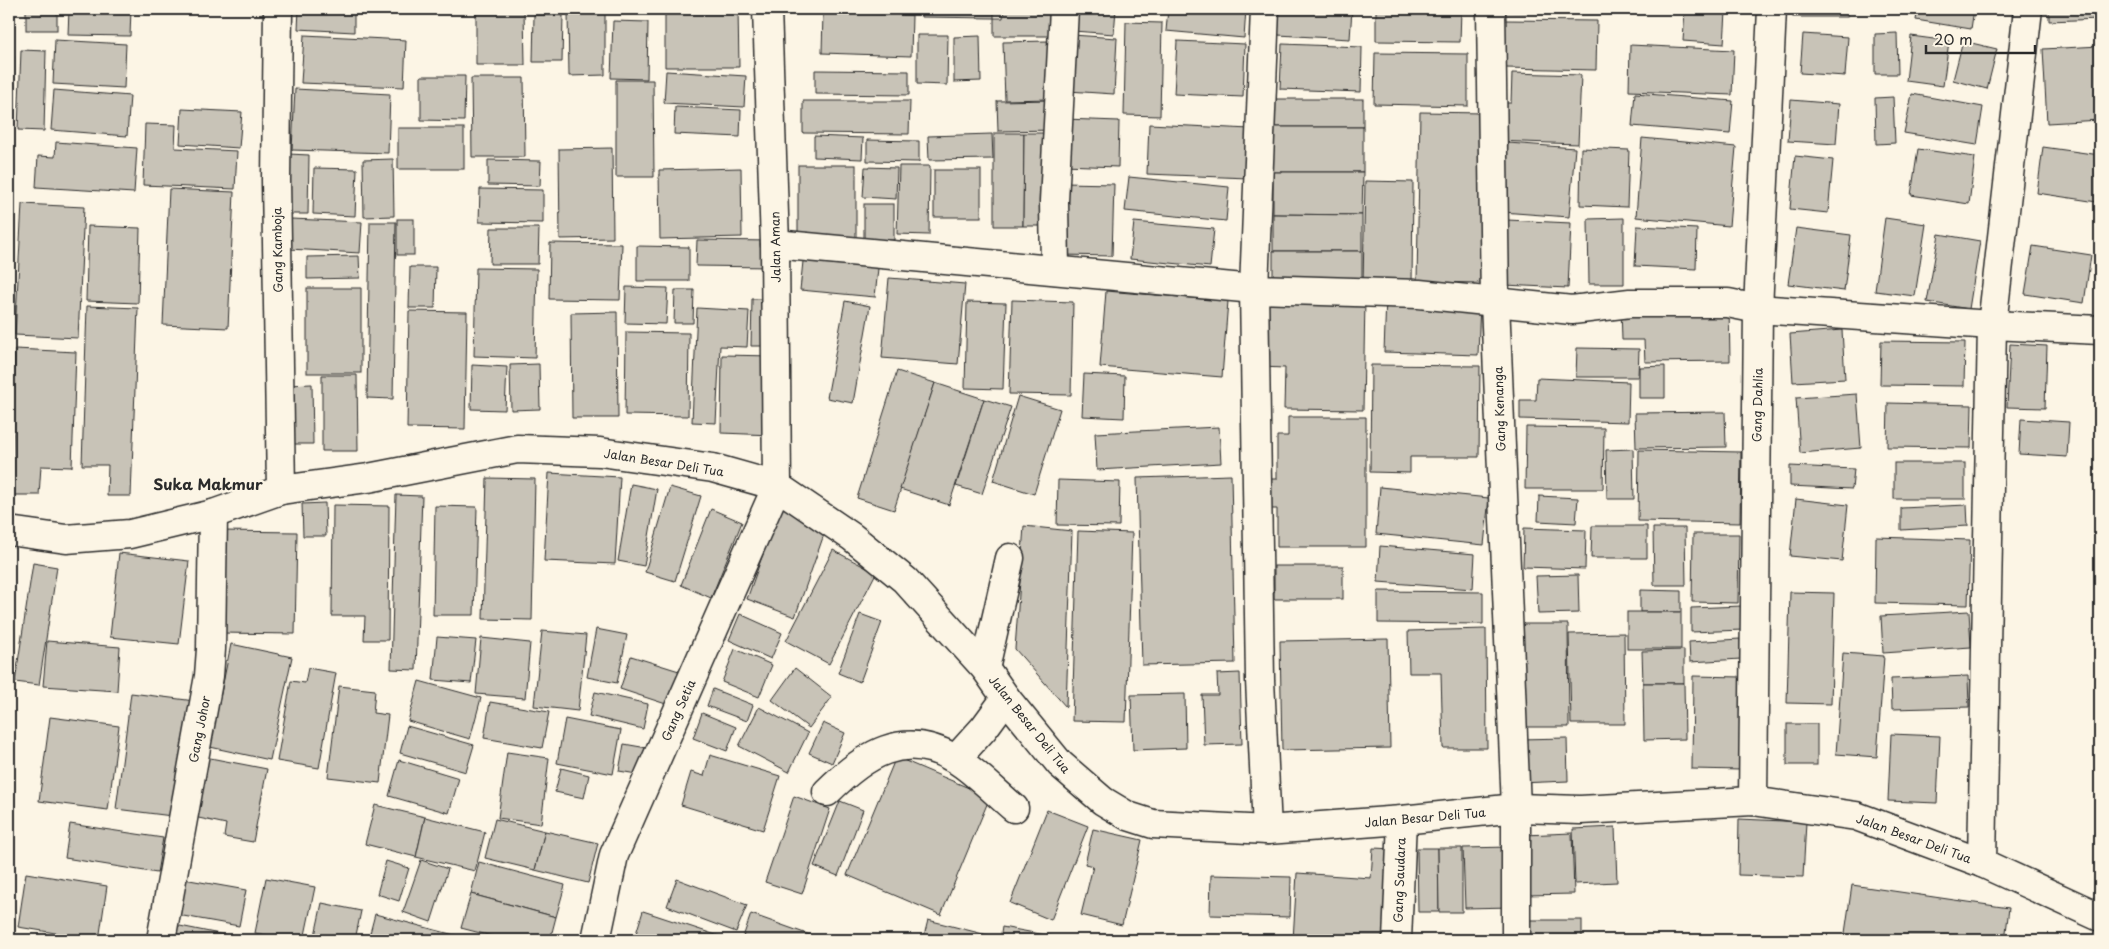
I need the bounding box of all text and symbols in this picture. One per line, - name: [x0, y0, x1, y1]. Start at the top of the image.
- scale bar: [1926, 22, 2035, 54]
- text: 20 m: [1934, 27, 1973, 50]
- street label: Gang Kamboja: [267, 207, 287, 293]
- street label: Jalan Aman: [765, 211, 785, 283]
- street label: Gang Kenanga: [1489, 366, 1509, 452]
- street label: Gang Dahlia: [1747, 367, 1767, 442]
- street label: Jalan Besar Deli Tua: [603, 444, 726, 480]
- district label: Suka Makmur: [153, 472, 263, 495]
- street label: Jalan Besar Deli Tua: [985, 671, 1075, 777]
- street label: Gang Setia: [656, 676, 700, 744]
- street label: Gang Johor: [184, 694, 214, 764]
- street label: Jalan Besar Deli Tua: [1364, 803, 1487, 831]
- street label: Jalan Besar Deli Tua: [1854, 809, 1975, 867]
- street label: Gang Saudara: [1389, 837, 1409, 923]

